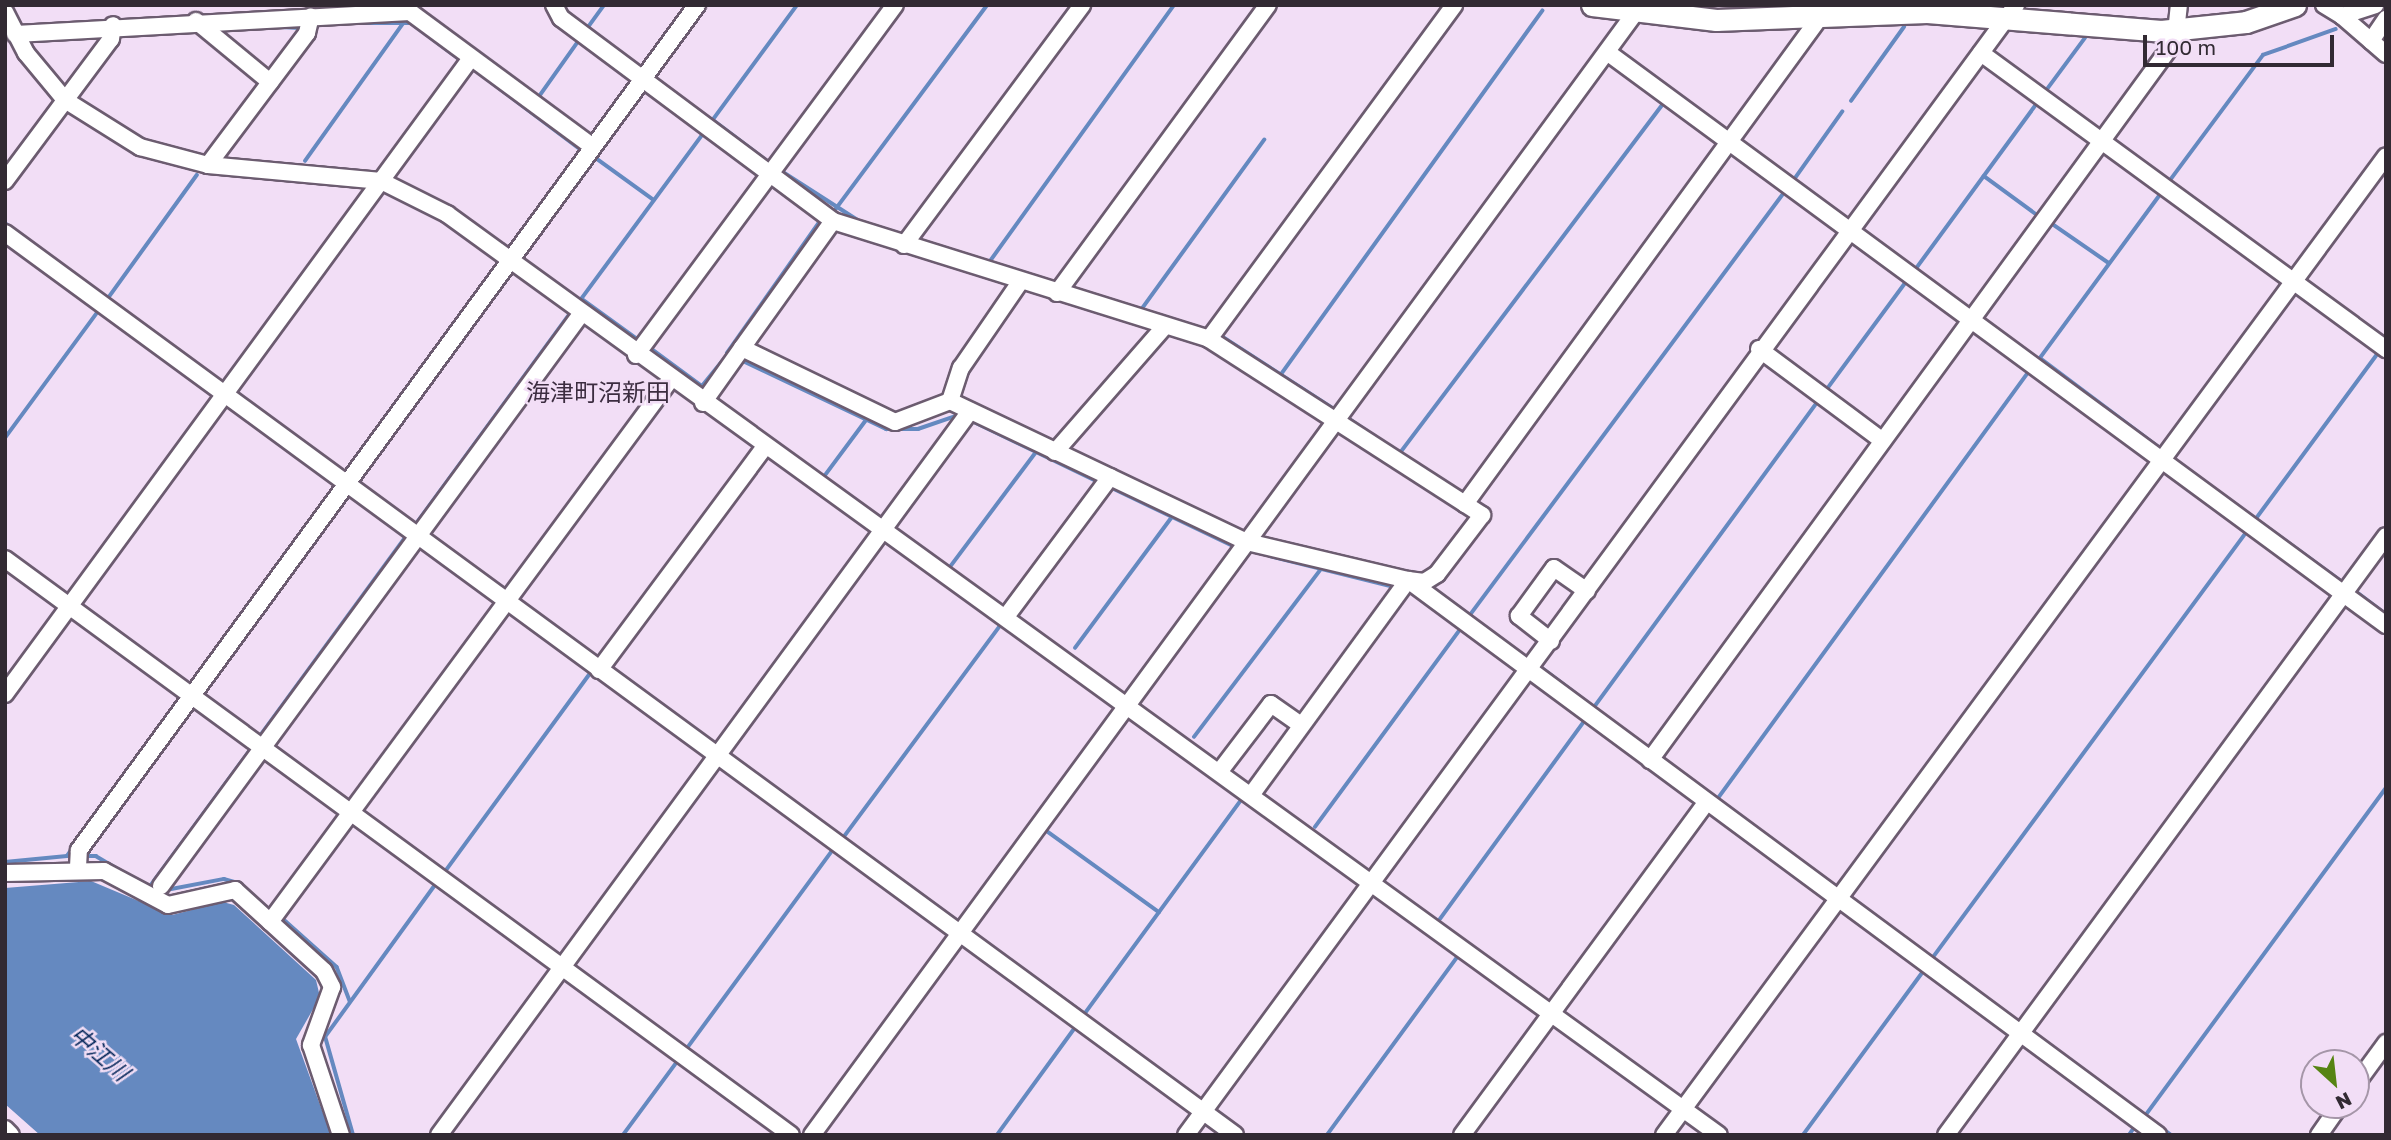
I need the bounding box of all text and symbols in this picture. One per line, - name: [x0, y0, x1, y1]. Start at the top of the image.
- scale bar: [2146, 21, 2337, 65]
- text: 100 m: [2156, 34, 2216, 60]
- district label: 海津町沼新田: [526, 378, 670, 406]
- water label: 中江川: [65, 1020, 135, 1086]
- north arrow: [2300, 1049, 2370, 1119]
- text: N: [2332, 1088, 2356, 1115]

